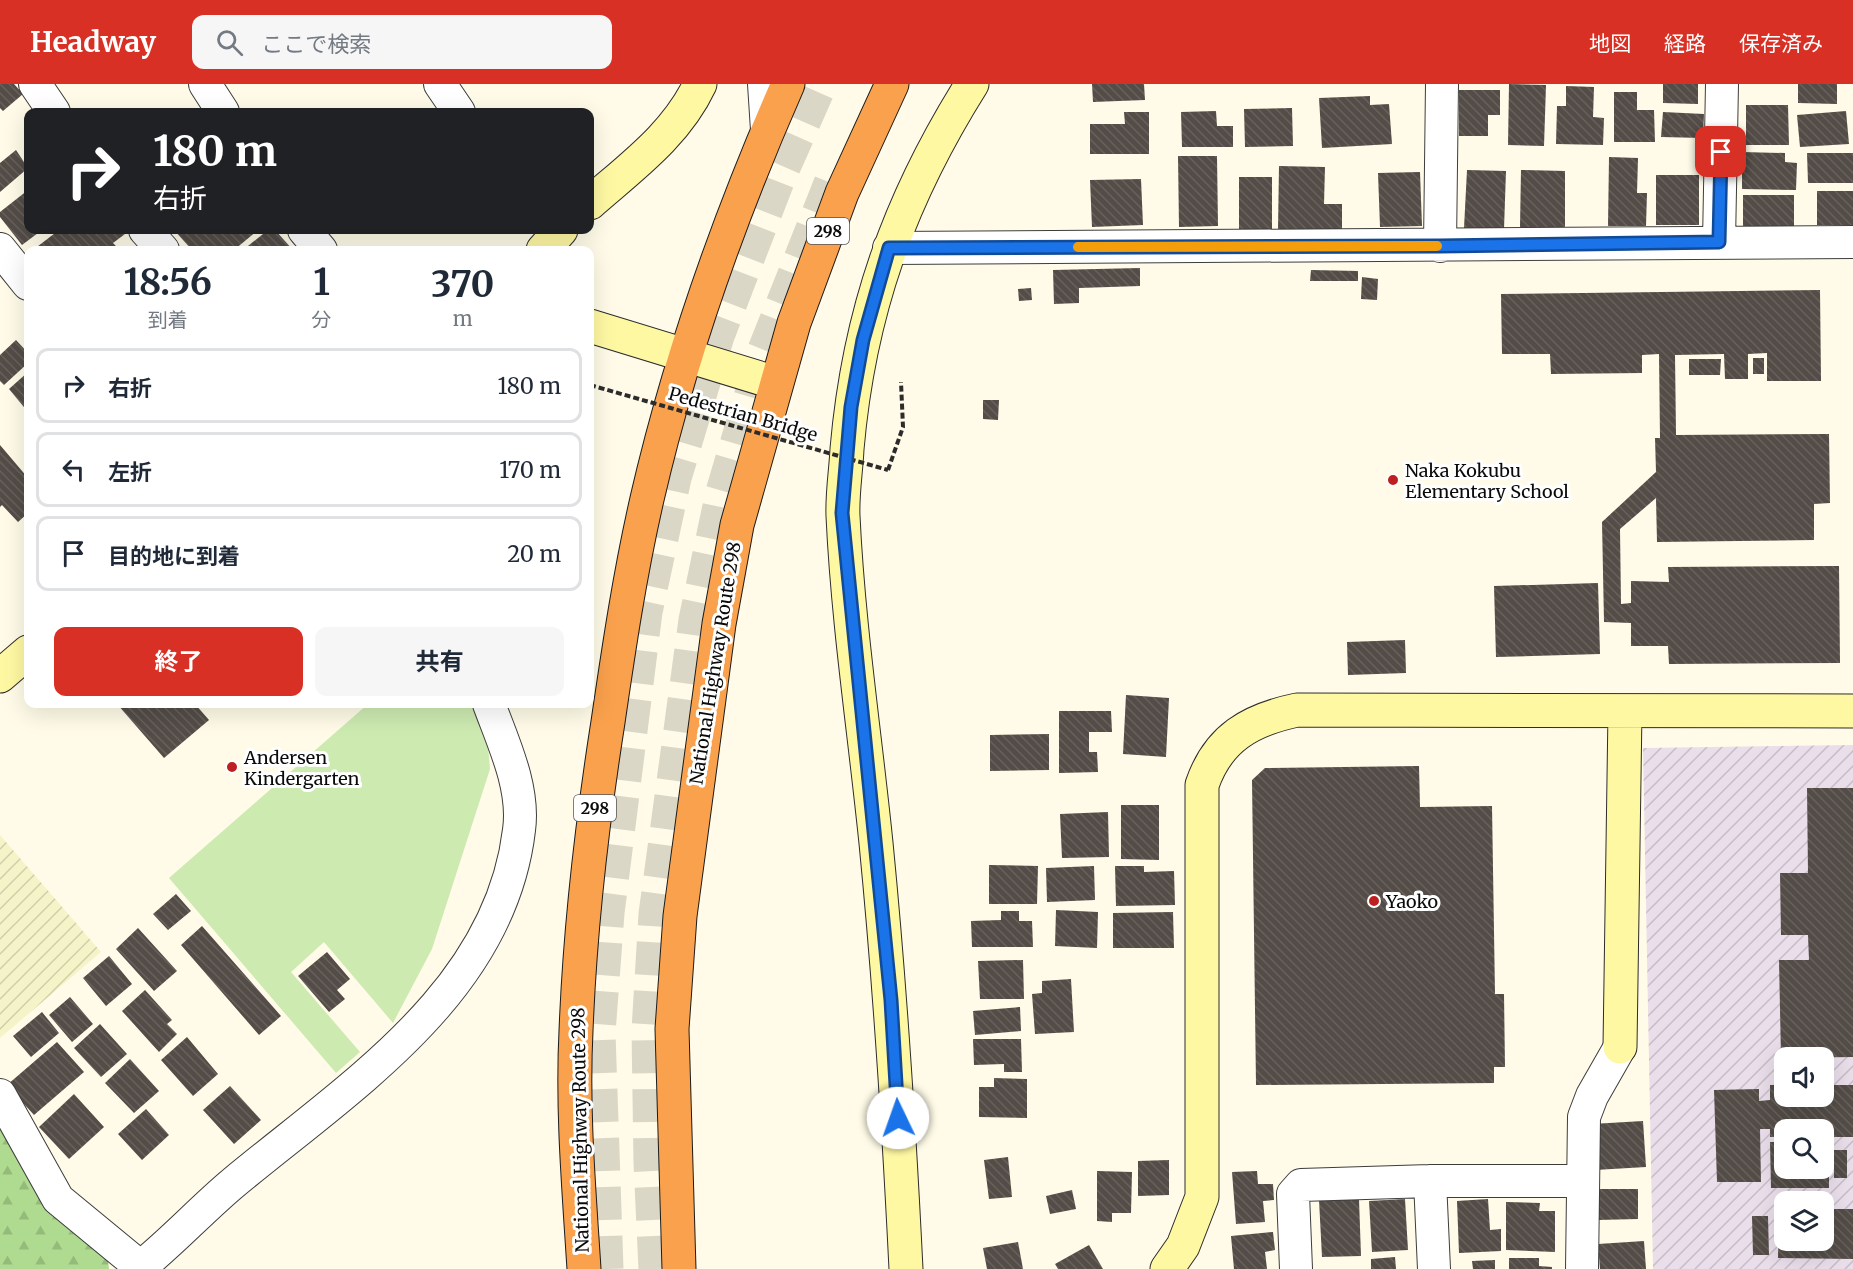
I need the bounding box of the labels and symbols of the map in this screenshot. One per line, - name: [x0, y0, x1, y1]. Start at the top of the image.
- pin: [1695, 126, 1746, 177]
- road number: 298: [807, 218, 849, 244]
- street label: Pedestrian Bridge: [666, 382, 820, 446]
- place label: Naka Kokubu Elementary School: [1405, 459, 1569, 503]
- marker: Naka Kokubu Elementary School: [1386, 473, 1400, 487]
- street label: National Highway Route 298: [684, 540, 746, 786]
- place label: Andersen Kindergarten: [243, 746, 360, 790]
- marker: Andersen Kindergarten: [225, 760, 239, 774]
- road number: 298: [574, 795, 616, 821]
- place label: Yaoko: [1385, 890, 1438, 913]
- marker: Yaoko: [1367, 894, 1381, 908]
- street label: National Highway Route 298: [566, 1007, 594, 1253]
- position arrow: [866, 1086, 930, 1150]

